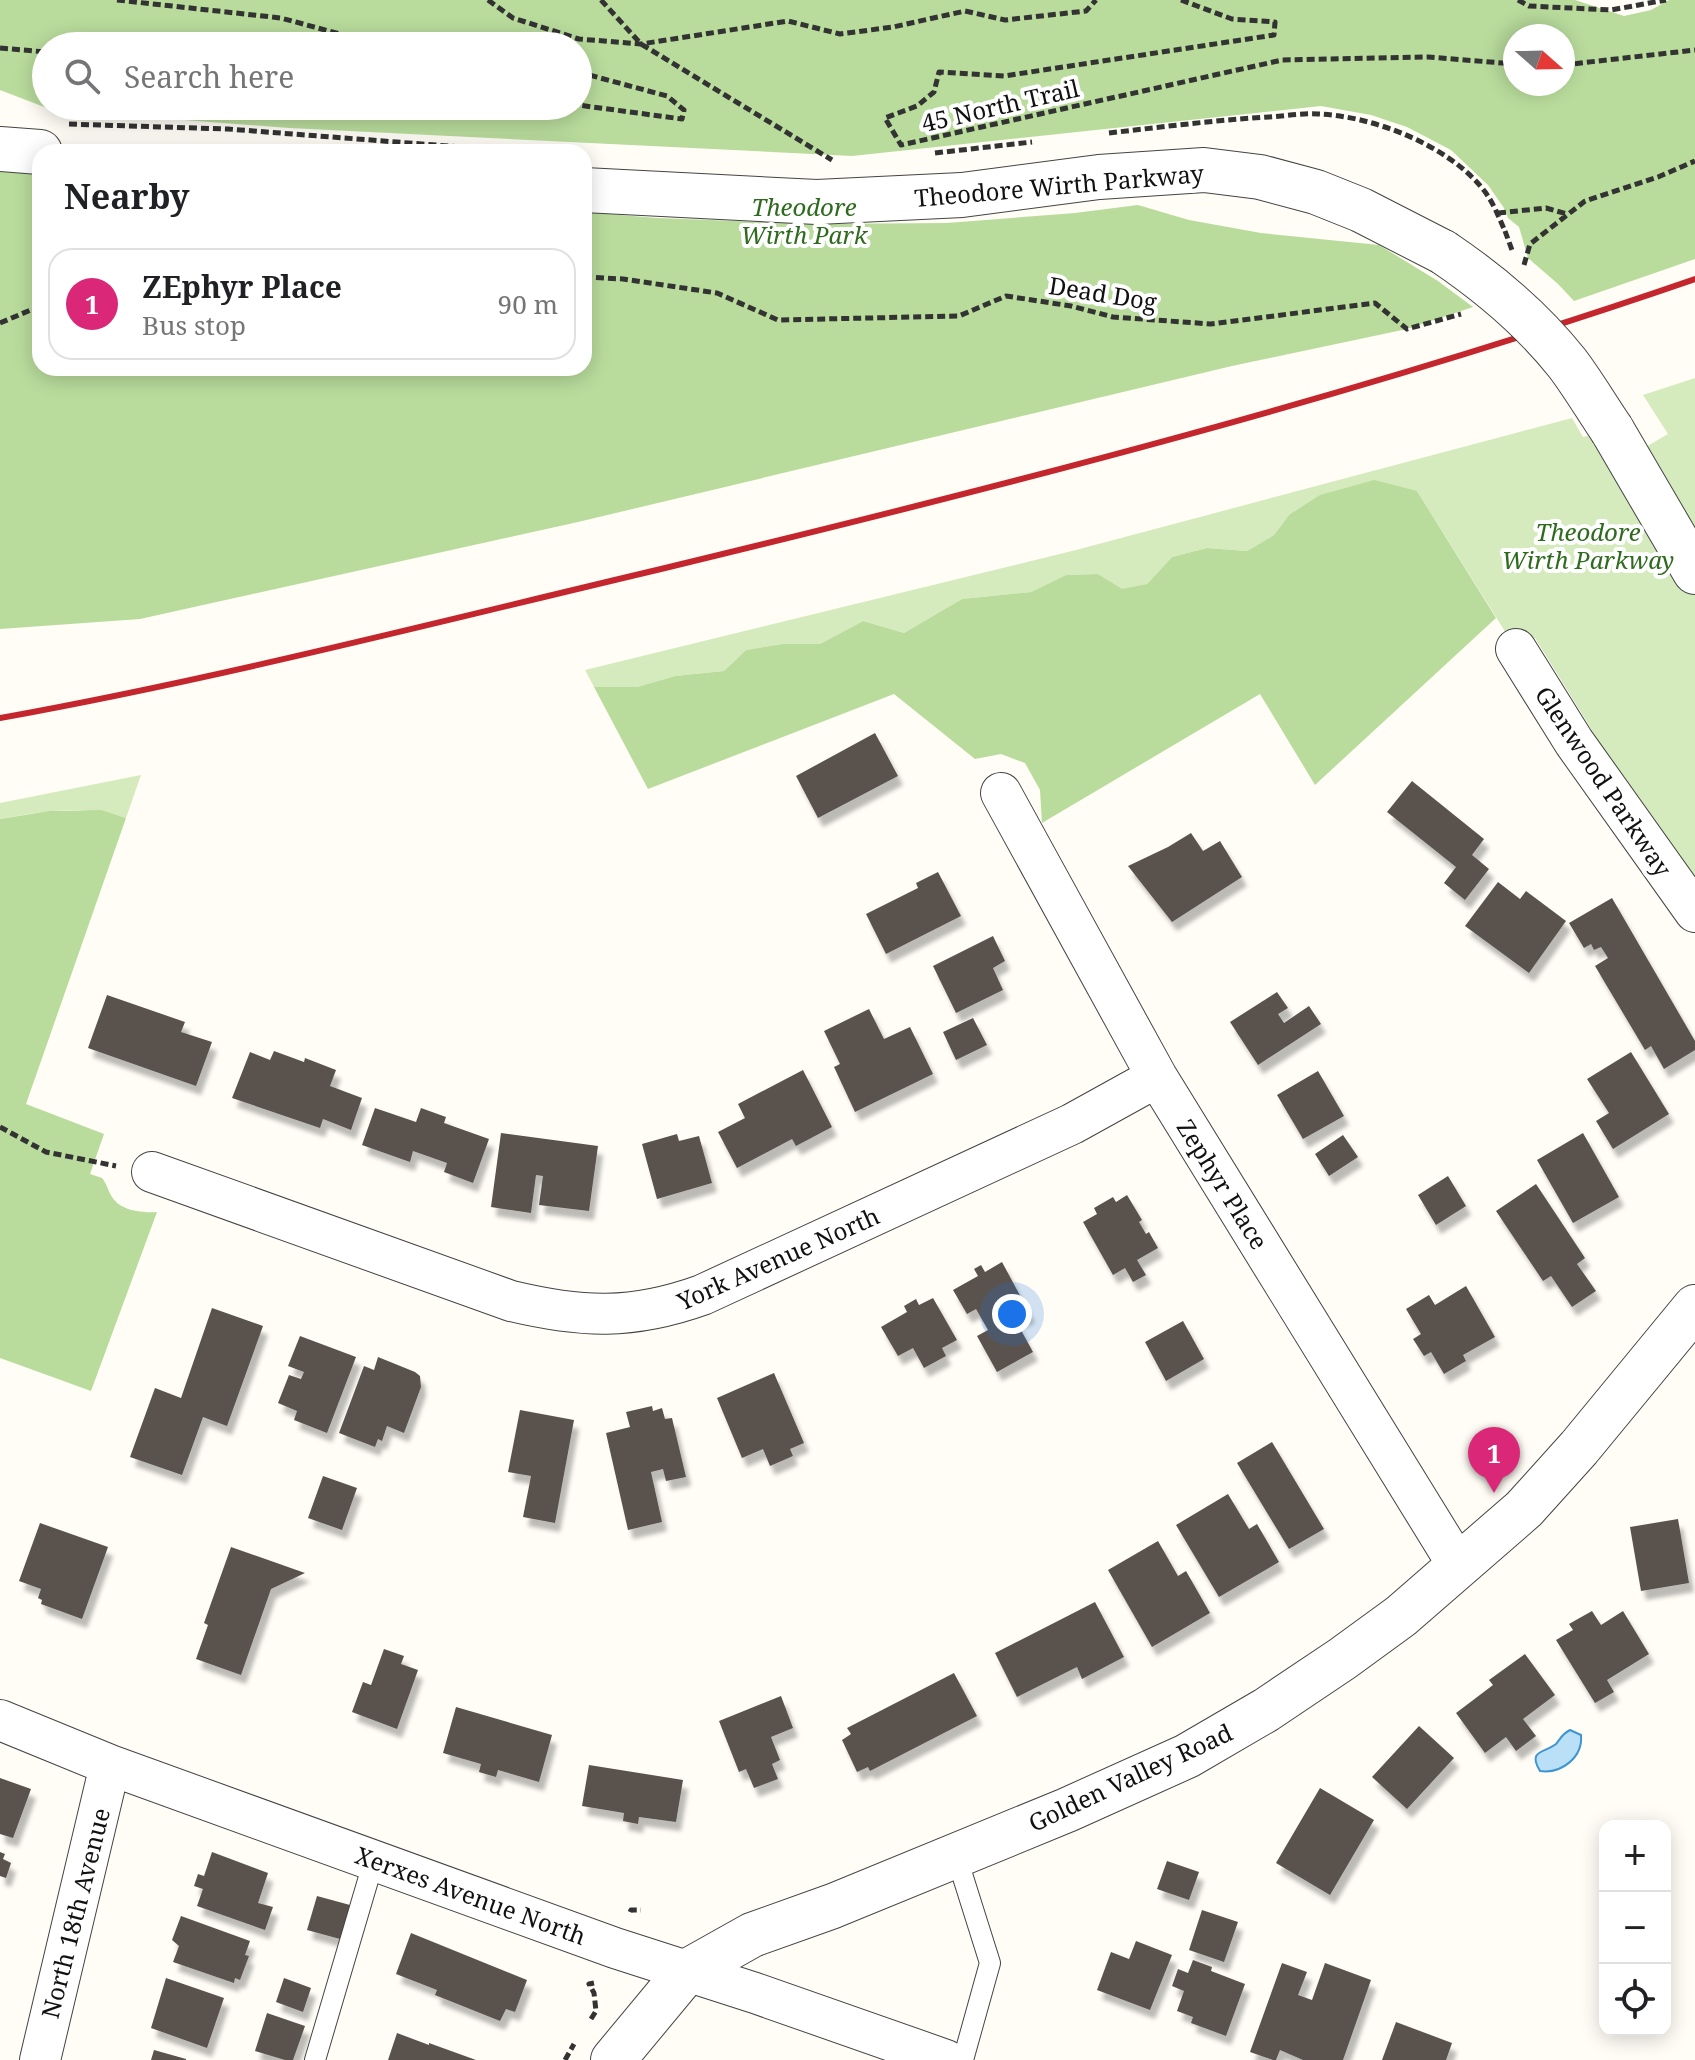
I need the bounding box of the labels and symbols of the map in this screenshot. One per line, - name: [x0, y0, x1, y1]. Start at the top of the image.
- north arrow: [1503, 24, 1575, 96]
- street label: 45 North Trail: [918, 71, 1083, 139]
- street label: Theodore Wirth Parkway: [913, 156, 1205, 214]
- park label: Theodore Wirth Park: [741, 190, 869, 251]
- street label: Dead Dog: [1047, 268, 1159, 318]
- park label: Theodore Wirth Parkway: [1502, 515, 1674, 576]
- street label: Glenwood Parkway: [1528, 679, 1680, 883]
- street label: Zephyr Place: [1170, 1113, 1276, 1255]
- street label: York Avenue North: [671, 1199, 884, 1318]
- your location: [992, 1294, 1032, 1334]
- pin: 1: [1468, 1427, 1520, 1493]
- street label: Golden Valley Road: [1023, 1715, 1238, 1839]
- street label: North 18th Avenue: [33, 1804, 117, 2022]
- street label: Xerxes Avenue North: [351, 1838, 591, 1952]

